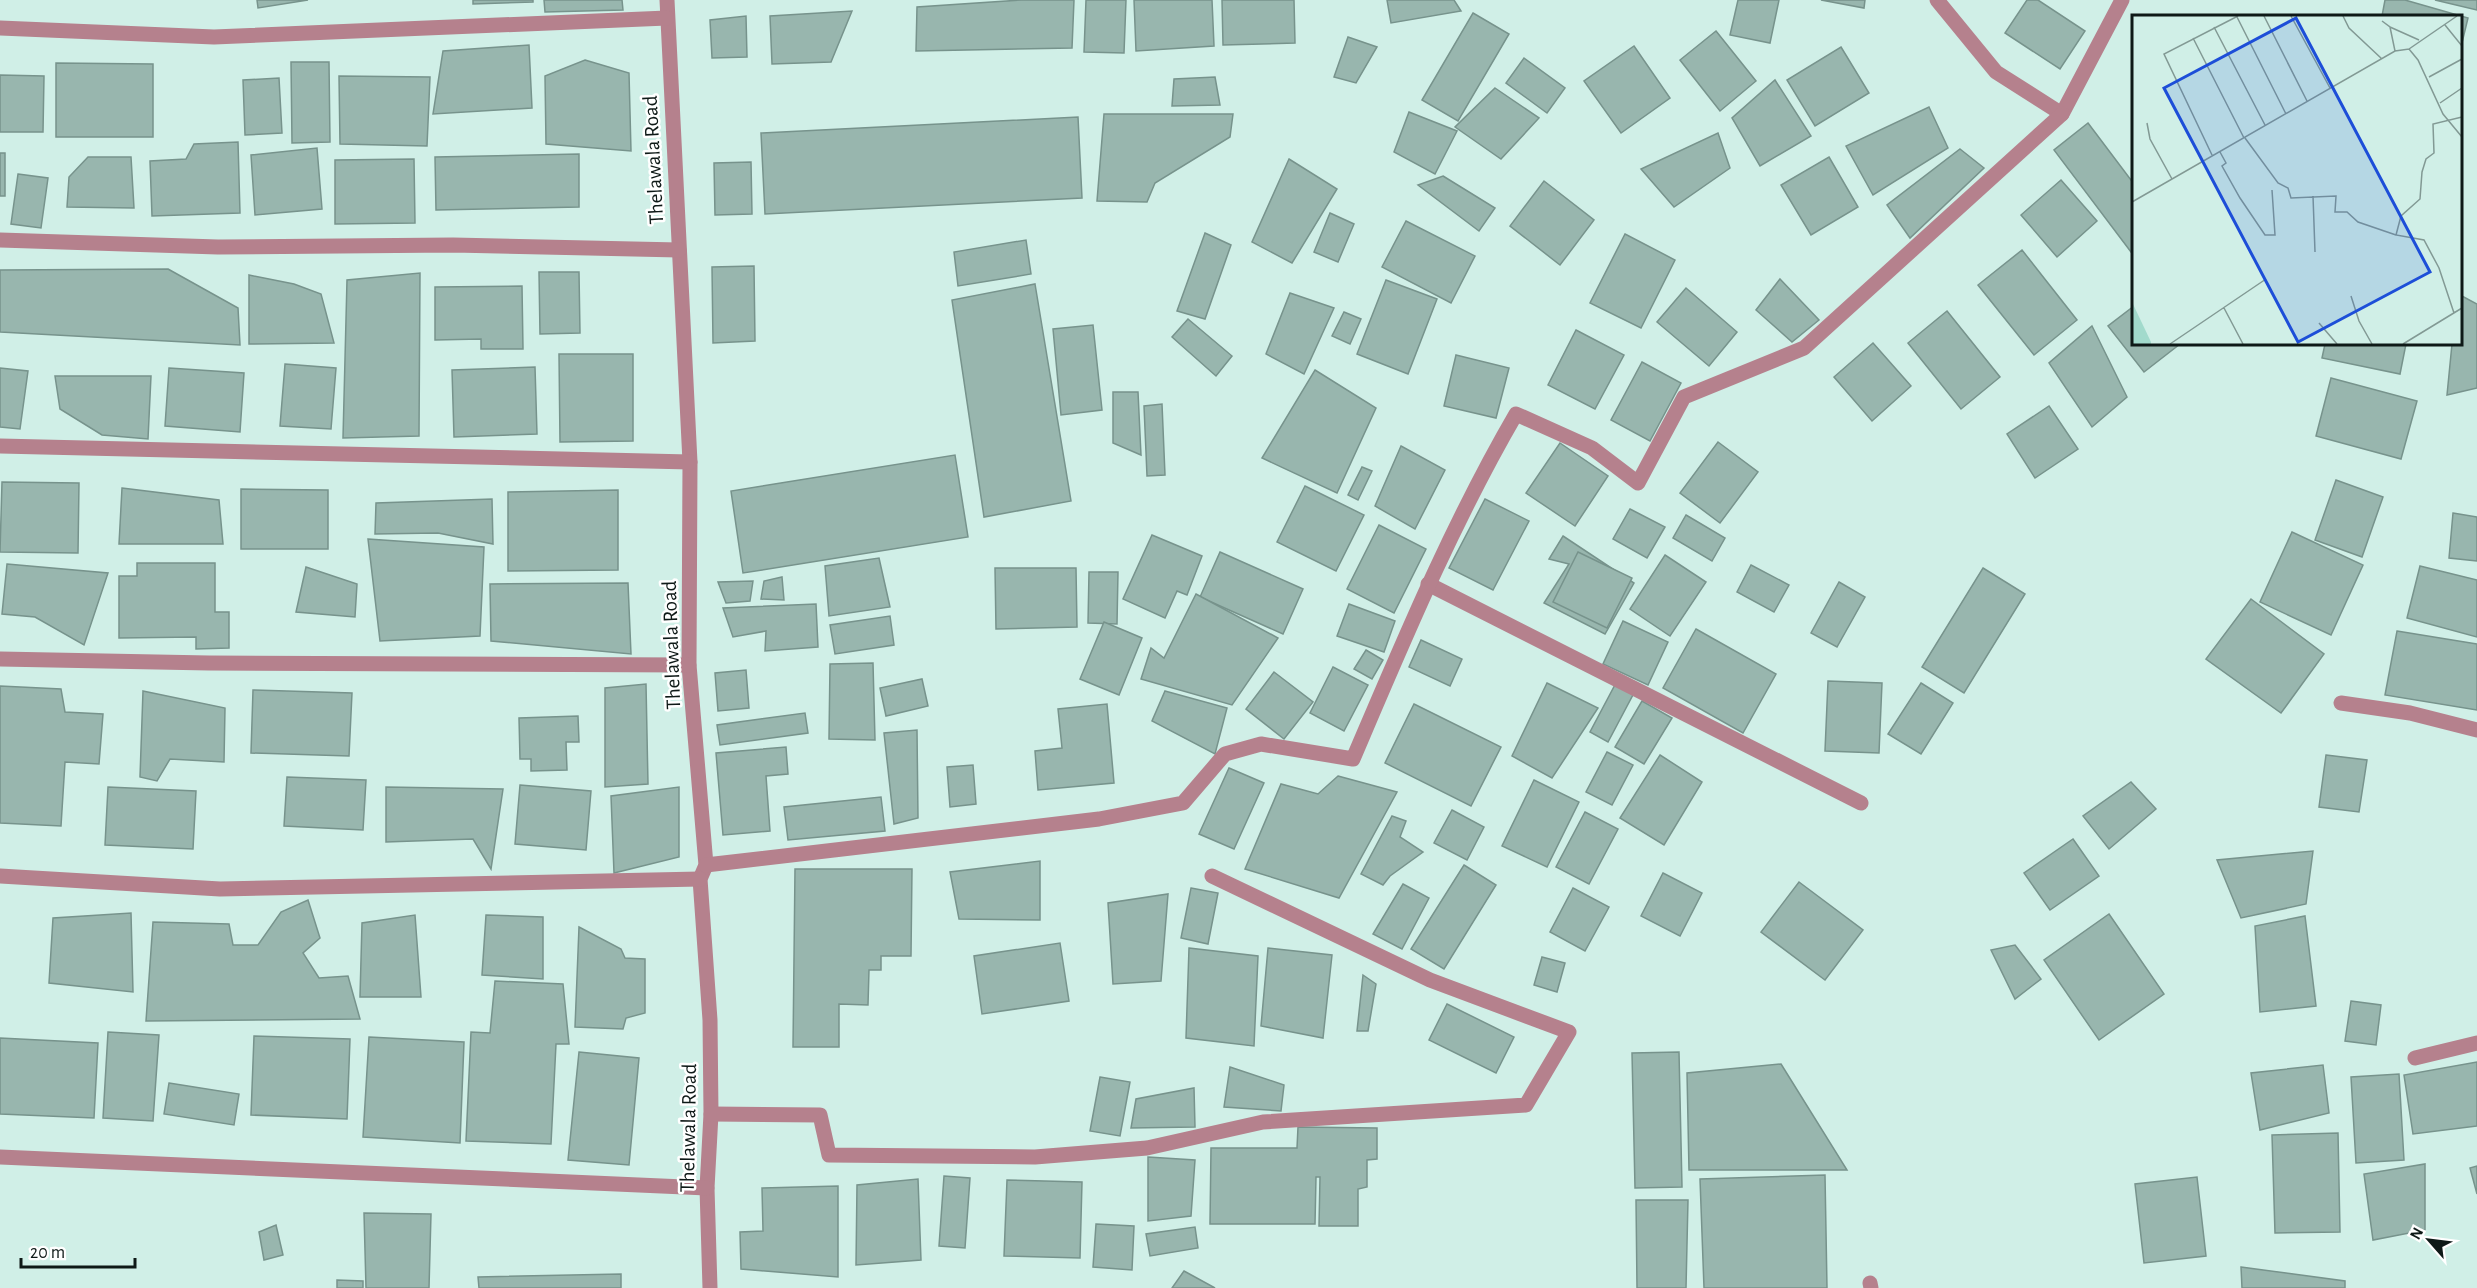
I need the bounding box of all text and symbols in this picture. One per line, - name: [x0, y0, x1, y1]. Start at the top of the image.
- inset map: [2132, 15, 2462, 345]
- street label: Thelawala Road: [640, 95, 667, 225]
- street label: Thelawala Road: [659, 580, 684, 710]
- street label: Thelawala Road: [677, 1063, 700, 1193]
- north arrow: [2399, 1210, 2459, 1270]
- text: N: [2407, 1225, 2426, 1242]
- scale bar: [21, 1231, 135, 1269]
- text: 20 m: [30, 1244, 65, 1262]

